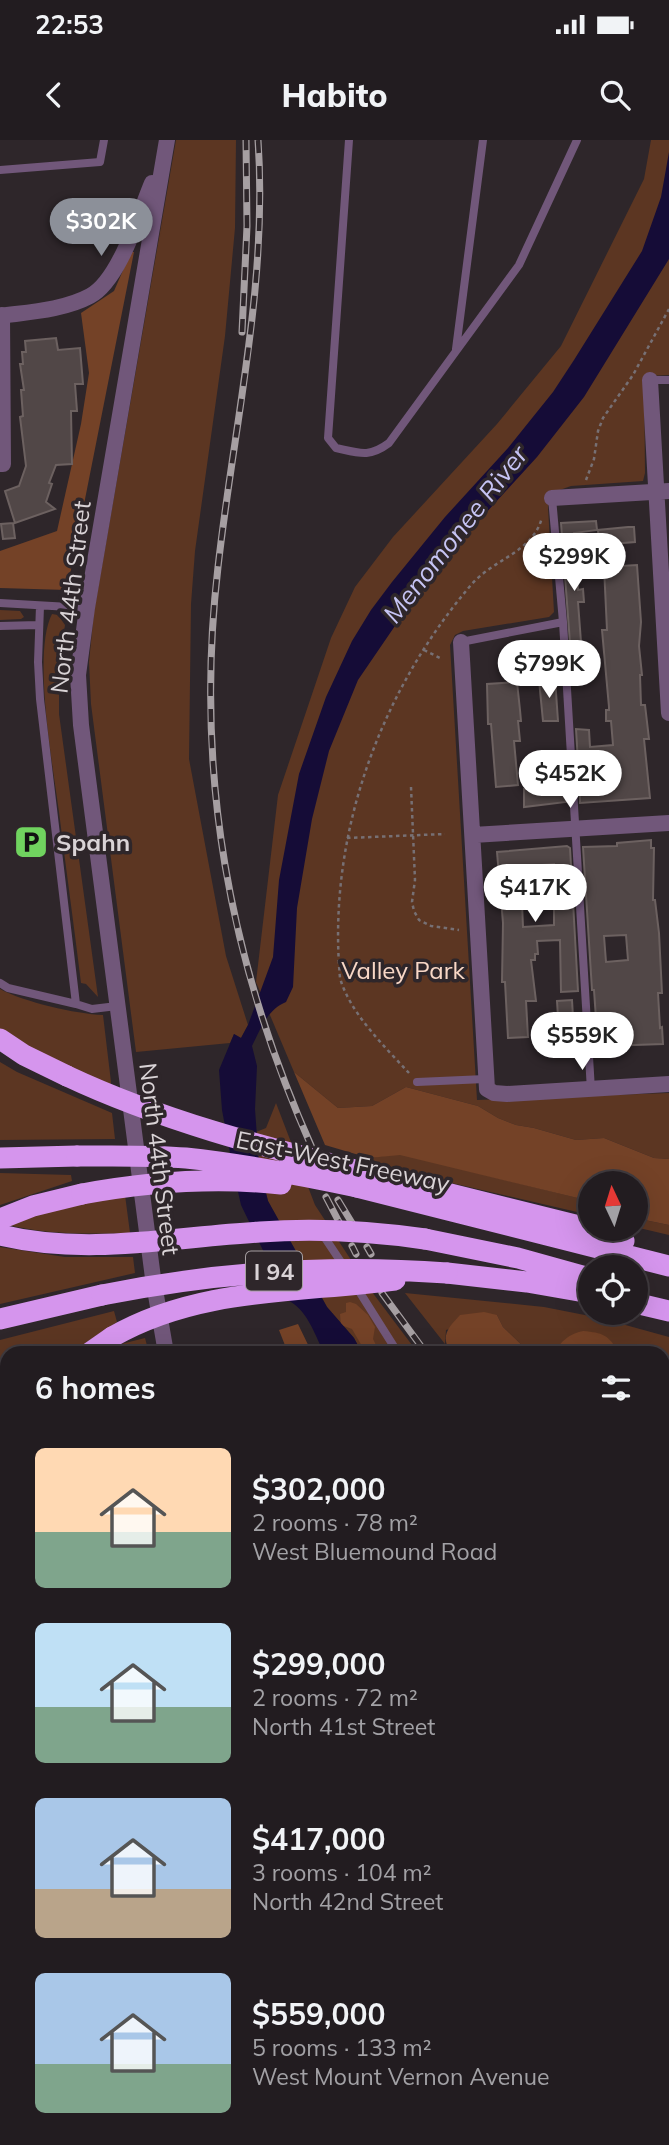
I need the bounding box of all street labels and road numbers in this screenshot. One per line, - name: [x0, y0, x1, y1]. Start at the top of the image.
- street label: North 44th Street: [43, 499, 97, 695]
- street label: North 44th Street: [133, 1061, 187, 1257]
- street label: East-West Freeway: [233, 1124, 453, 1198]
- road number: I 94: [246, 1252, 302, 1290]

